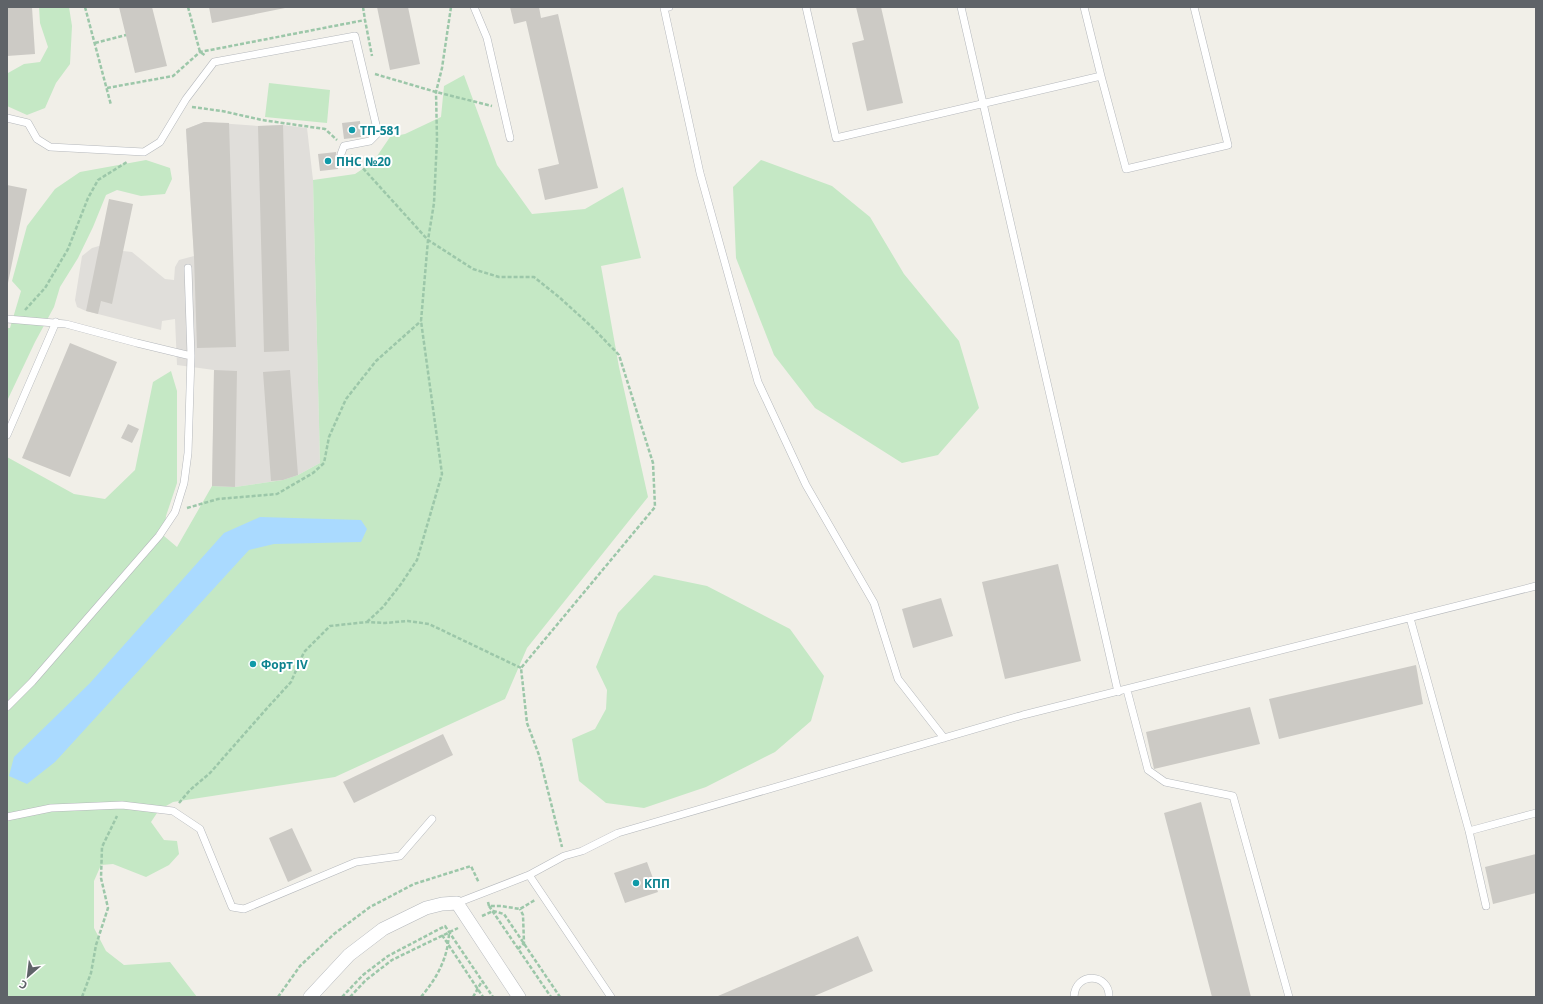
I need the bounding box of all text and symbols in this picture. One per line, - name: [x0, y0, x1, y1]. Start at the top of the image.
- place label: ТП-581: [360, 122, 400, 139]
- marker: ТП-581: [347, 125, 357, 135]
- place label: ПНС №20: [336, 153, 391, 170]
- marker: ПНС №20: [323, 156, 333, 166]
- place label: Форт IV: [261, 656, 308, 673]
- marker: Форт IV: [248, 659, 258, 669]
- place label: КПП: [644, 875, 670, 892]
- marker: КПП: [631, 878, 641, 888]
- north arrow: [8, 956, 48, 996]
- text: С: [16, 977, 30, 994]

